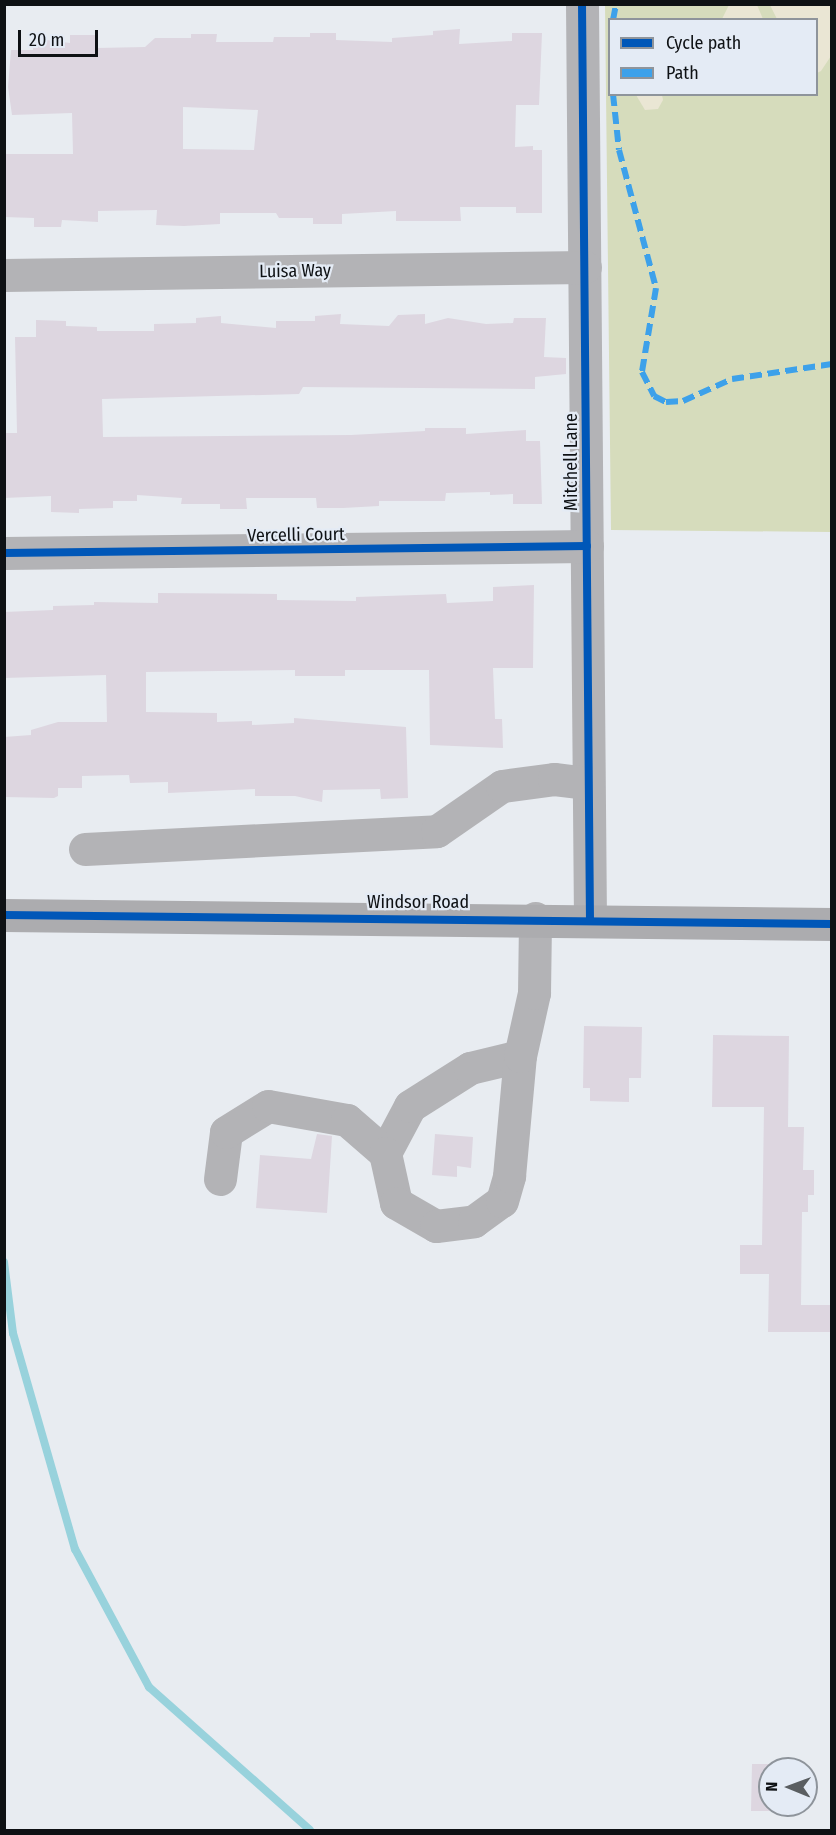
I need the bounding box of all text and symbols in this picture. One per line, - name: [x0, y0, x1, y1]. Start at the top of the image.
- scale bar: [21, 18, 100, 56]
- legend: [608, 18, 818, 96]
- text: 20 m: [29, 29, 64, 51]
- text: Cycle path: [666, 32, 741, 54]
- text: Path: [666, 62, 699, 84]
- street label: Luisa Way: [259, 260, 331, 282]
- street label: Mitchell Lane: [560, 413, 582, 511]
- street label: Vercelli Court: [247, 523, 345, 547]
- street label: Windsor Road: [367, 891, 469, 913]
- north arrow: [758, 1757, 818, 1817]
- text: N: [762, 1782, 781, 1792]

